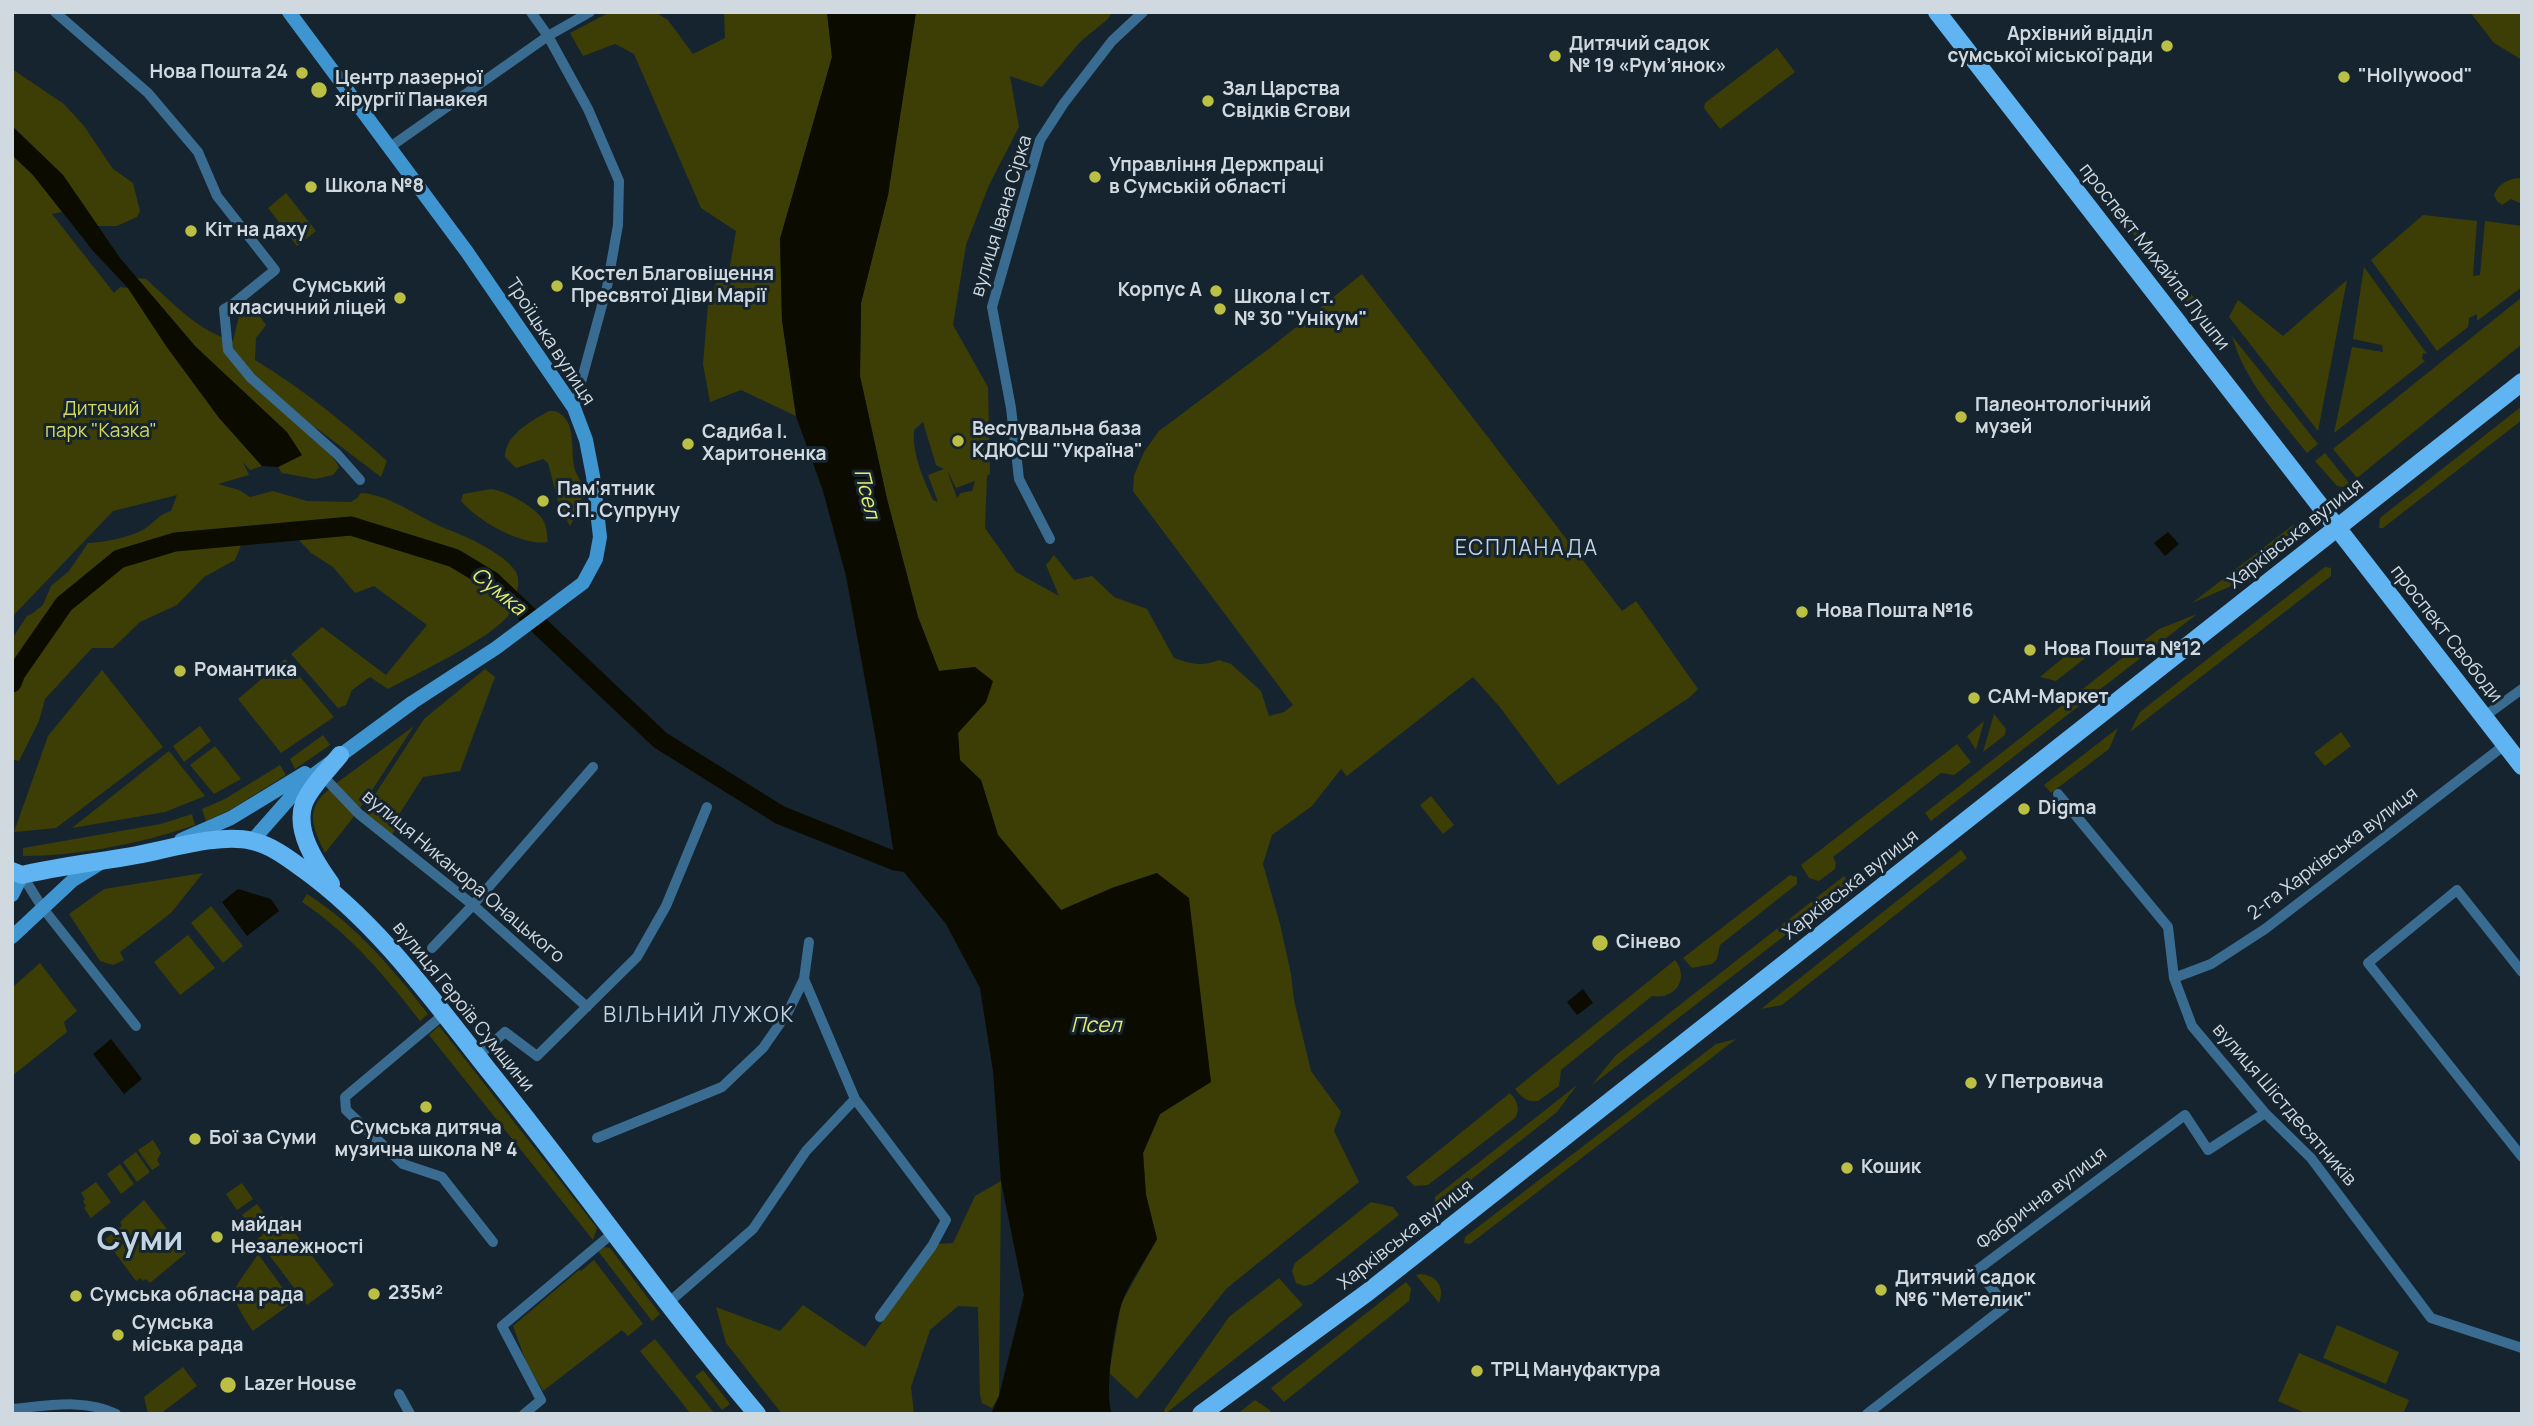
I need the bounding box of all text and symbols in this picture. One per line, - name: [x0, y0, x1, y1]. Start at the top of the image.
- place label: Архівний відділ сумської міської ради: [1947, 24, 2153, 68]
- place label: Дитячий садок № 19 «Рум’янок»: [1569, 34, 1727, 78]
- marker: Архівний відділ сумської міської ради: [2159, 38, 2175, 54]
- marker: Дитячий садок № 19 «Рум’янок»: [1547, 48, 1563, 64]
- place label: Нова Пошта 24: [150, 62, 288, 84]
- marker: Нова Пошта 24: [294, 65, 310, 81]
- place label: "Hollywood": [2358, 66, 2473, 88]
- place label: Центр лазерної хірургії Панакея: [335, 68, 488, 112]
- marker: "Hollywood": [2336, 69, 2352, 85]
- place label: Зал Царства Свідків Єгови: [1222, 79, 1351, 123]
- marker: Центр лазерної хірургії Панакея: [309, 80, 329, 100]
- marker: Зал Царства Свідків Єгови: [1200, 93, 1216, 109]
- street label: вулиця Івана Сірка: [967, 133, 1037, 299]
- place label: Управління Держпраці в Сумській області: [1109, 155, 1324, 199]
- street label: проспект Михайла Лушпи: [2074, 159, 2234, 355]
- marker: Управління Держпраці в Сумській області: [1087, 169, 1103, 185]
- place label: Школа №8: [325, 176, 424, 198]
- marker: Школа №8: [303, 179, 319, 195]
- place label: Кіт на даху: [205, 220, 307, 242]
- marker: Кіт на даху: [183, 223, 199, 239]
- place label: Костел Благовіщення Пресвятої Діви Марії: [571, 264, 774, 308]
- street label: Троїцька вулиця: [500, 274, 600, 410]
- place label: Сумський класичний ліцей: [229, 276, 386, 320]
- marker: Костел Благовіщення Пресвятої Діви Марії: [549, 278, 565, 294]
- place label: Корпус А: [1118, 280, 1202, 302]
- marker: Корпус А: [1208, 283, 1224, 299]
- place label: Школа І ст. № 30 "Унікум": [1234, 287, 1367, 331]
- marker: Сумський класичний ліцей: [392, 290, 408, 306]
- marker: Школа І ст. № 30 "Унікум": [1212, 301, 1228, 317]
- place label: Палеонтологічний музей: [1975, 395, 2151, 439]
- park label: Дитячий парк "Казка": [45, 399, 157, 443]
- marker: Палеонтологічний музей: [1953, 409, 1969, 425]
- place label: Веслувальна база КДЮСШ "Україна": [972, 419, 1143, 463]
- place label: Садиба І. Харитоненка: [702, 422, 827, 466]
- marker: Веслувальна база КДЮСШ "Україна": [950, 433, 966, 449]
- marker: Садиба І. Харитоненка: [680, 436, 696, 452]
- water label: Псел: [848, 466, 884, 522]
- street label: Харківська вулиця: [2224, 474, 2368, 594]
- place label: Пам'ятник С.П. Супруну: [557, 479, 680, 523]
- marker: Пам'ятник С.П. Супруну: [535, 493, 551, 509]
- district label: ЕСПЛАНАДА: [1456, 536, 1598, 562]
- street label: проспект Свободи: [2385, 561, 2507, 707]
- water label: Сумка: [466, 562, 530, 622]
- place label: Нова Пошта №16: [1816, 601, 1974, 623]
- marker: Нова Пошта №16: [1794, 604, 1810, 620]
- place label: Нова Пошта №12: [2044, 639, 2201, 661]
- marker: Нова Пошта №12: [2022, 642, 2038, 658]
- place label: Романтика: [194, 660, 297, 682]
- marker: Романтика: [172, 663, 188, 679]
- place label: САМ-Маркет: [1988, 687, 2109, 709]
- marker: САМ-Маркет: [1966, 690, 1982, 706]
- street label: 2-га Харківська вулиця: [2243, 783, 2423, 925]
- street label: вулиця Никанора Онацького: [357, 786, 569, 968]
- place label: Digma: [2038, 798, 2096, 820]
- marker: Digma: [2016, 801, 2032, 817]
- street label: Харківська вулиця: [1779, 825, 1923, 945]
- street label: вулиця Героїв Сумщини: [387, 917, 539, 1097]
- place label: Сінево: [1616, 932, 1681, 954]
- marker: Сінево: [1590, 933, 1610, 953]
- district label: ВІЛЬНИЙ ЛУЖОК: [605, 1003, 793, 1029]
- water label: Псел: [1071, 1013, 1121, 1039]
- street label: вулиця Шістдесятників: [2207, 1019, 2361, 1191]
- place label: У Петровича: [1985, 1072, 2103, 1094]
- marker: У Петровича: [1963, 1075, 1979, 1091]
- marker: Сумська дитяча музична школа № 4: [418, 1099, 434, 1115]
- place label: Сумська дитяча музична школа № 4: [334, 1118, 518, 1162]
- place label: Бої за Суми: [209, 1128, 317, 1150]
- marker: Бої за Суми: [187, 1131, 203, 1147]
- street label: Фабрична вулиця: [1972, 1143, 2112, 1255]
- place label: Кошик: [1861, 1157, 1921, 1179]
- marker: Кошик: [1839, 1160, 1855, 1176]
- street label: Харківська вулиця: [1334, 1175, 1478, 1295]
- place label: майдан Незалежності: [231, 1215, 364, 1259]
- district label: Суми: [97, 1221, 183, 1261]
- marker: майдан Незалежності: [209, 1229, 225, 1245]
- place label: Дитячий садок №6 "Метелик": [1895, 1268, 2035, 1312]
- marker: Дитячий садок №6 "Метелик": [1873, 1282, 1889, 1298]
- place label: 235м²: [388, 1283, 443, 1305]
- place label: Сумська обласна рада: [90, 1285, 304, 1307]
- marker: 235м²: [366, 1286, 382, 1302]
- marker: Сумська обласна рада: [68, 1288, 84, 1304]
- place label: Сумська міська рада: [132, 1313, 243, 1357]
- marker: Сумська міська рада: [110, 1327, 126, 1343]
- place label: ТРЦ Мануфактура: [1491, 1360, 1661, 1382]
- marker: ТРЦ Мануфактура: [1469, 1363, 1485, 1379]
- place label: Lazer House: [244, 1374, 356, 1396]
- marker: Lazer House: [218, 1375, 238, 1395]

